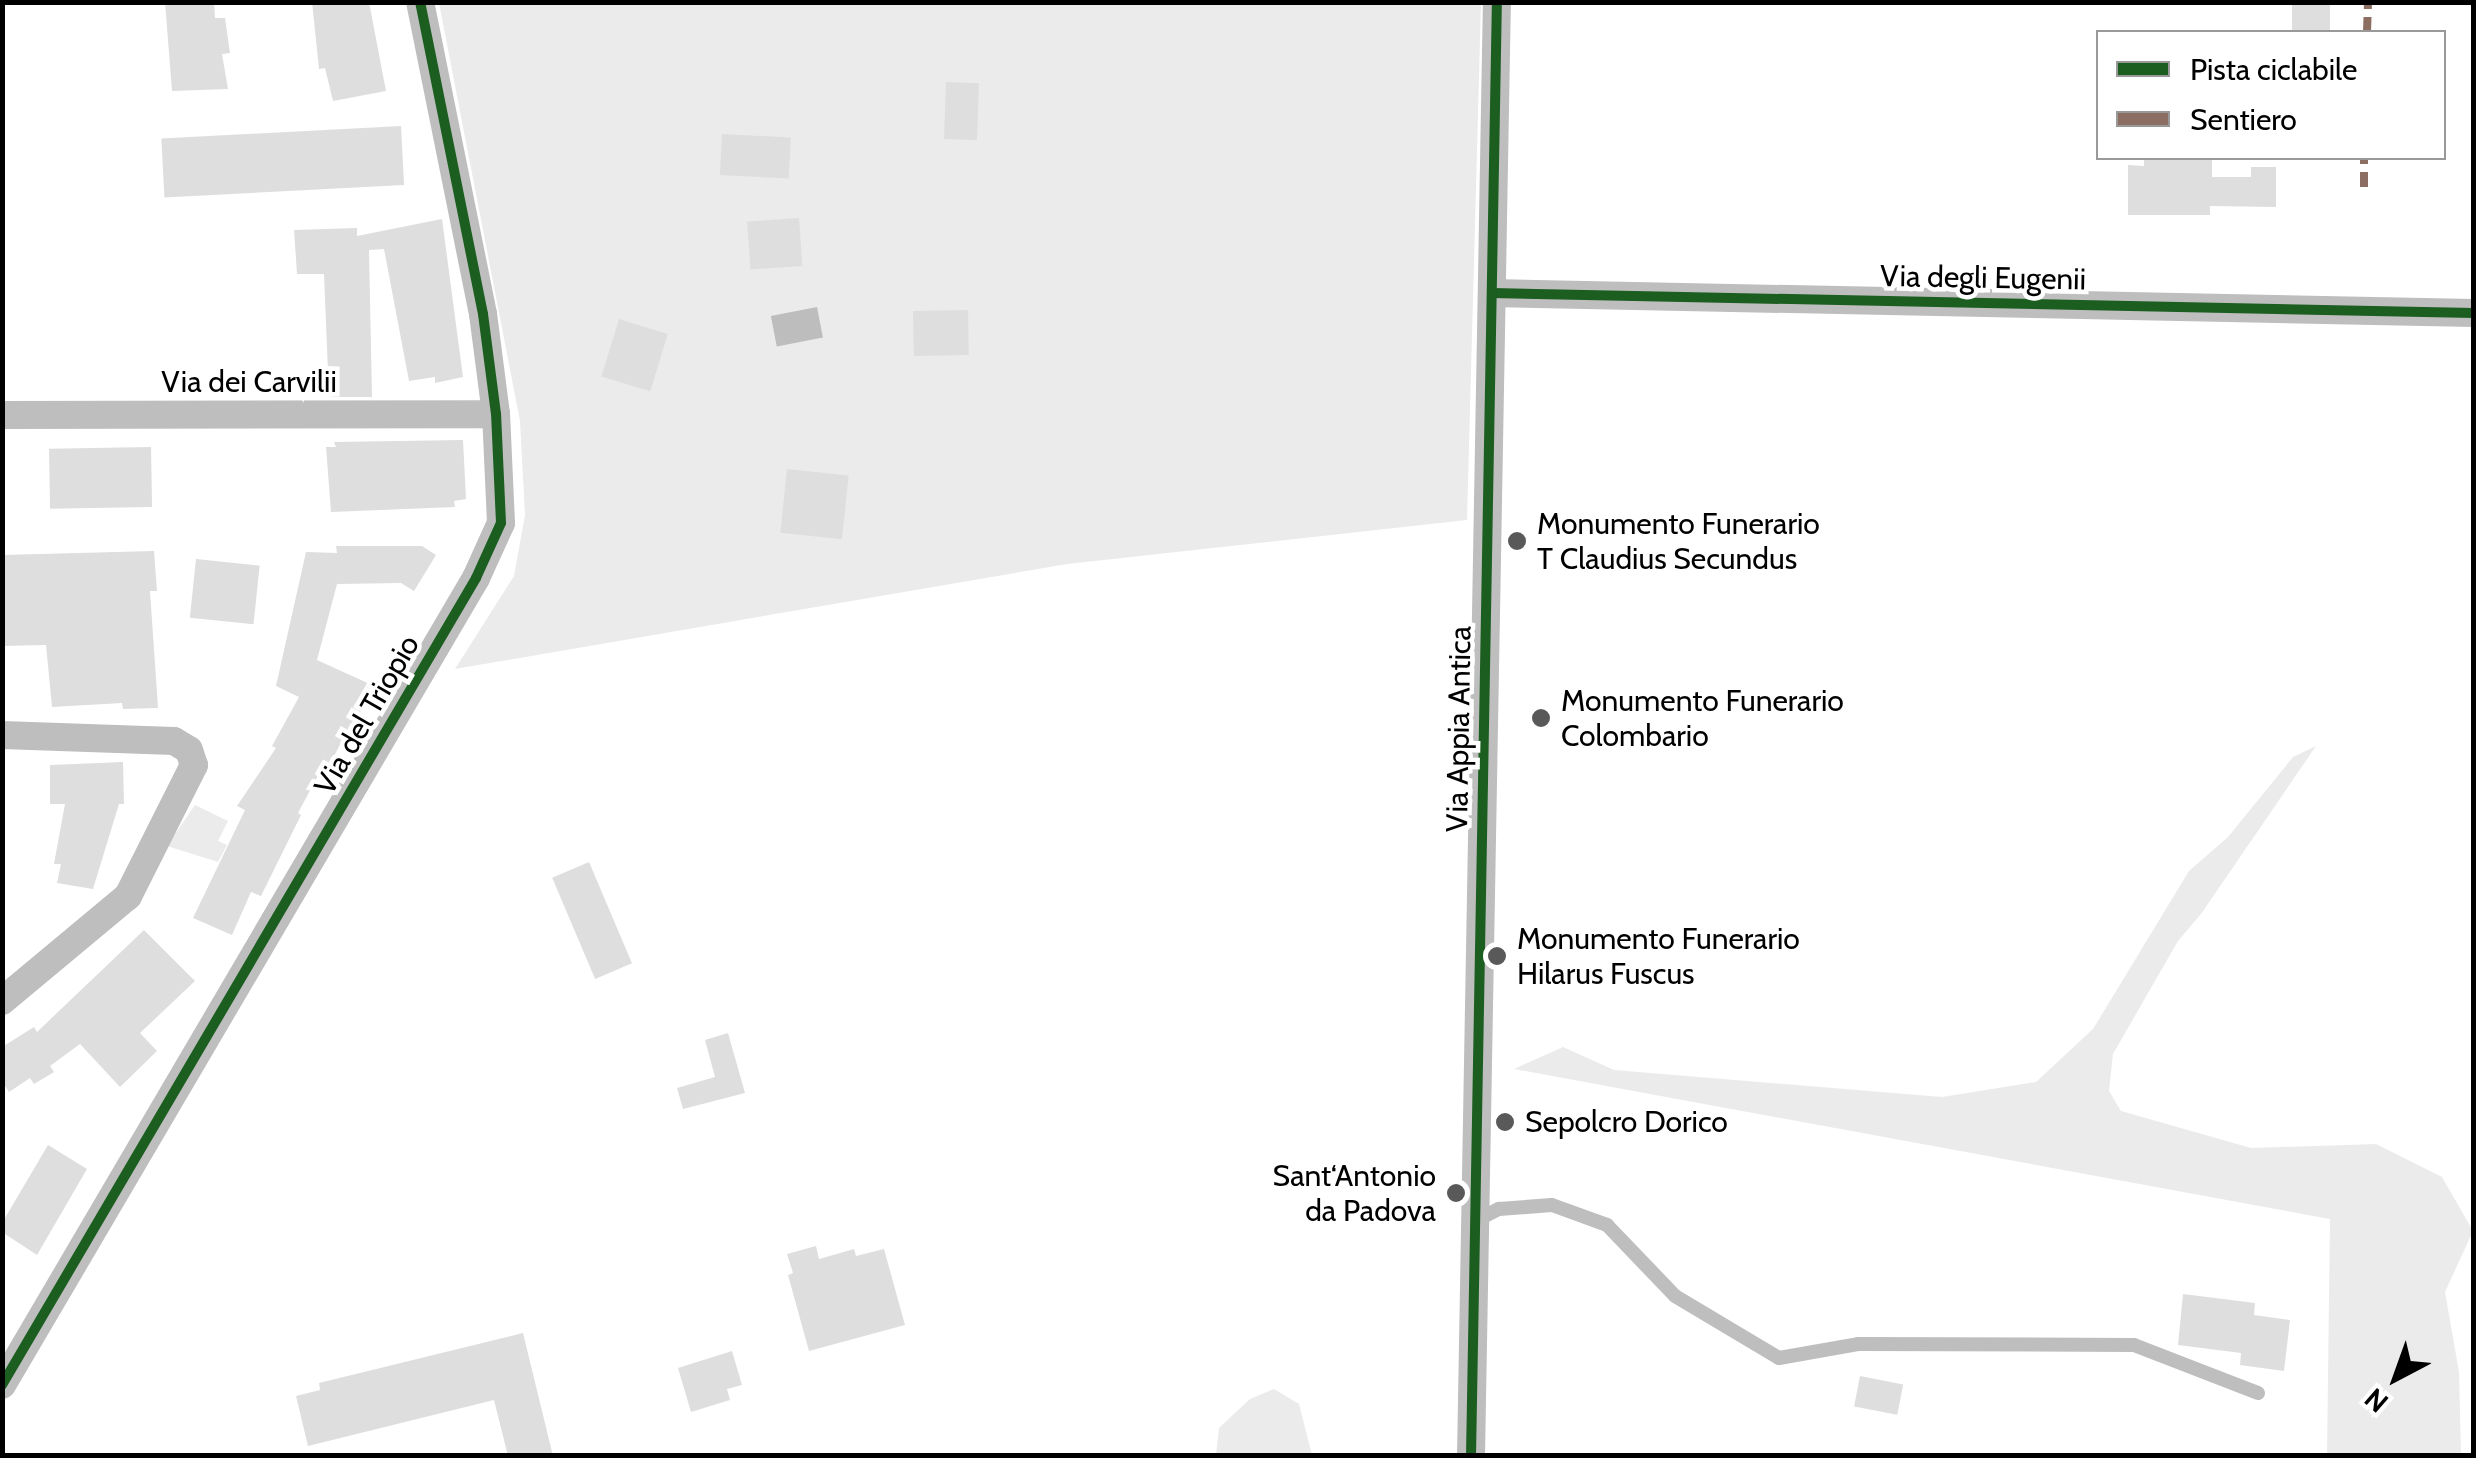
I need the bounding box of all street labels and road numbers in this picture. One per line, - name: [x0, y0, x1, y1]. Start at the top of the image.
- street label: Via degli Eugenii: [1880, 258, 2086, 298]
- street label: Via dei Carvilii: [161, 364, 337, 400]
- street label: Via Appia Antica: [1439, 626, 1479, 832]
- street label: Via del Triopio: [307, 629, 427, 801]

